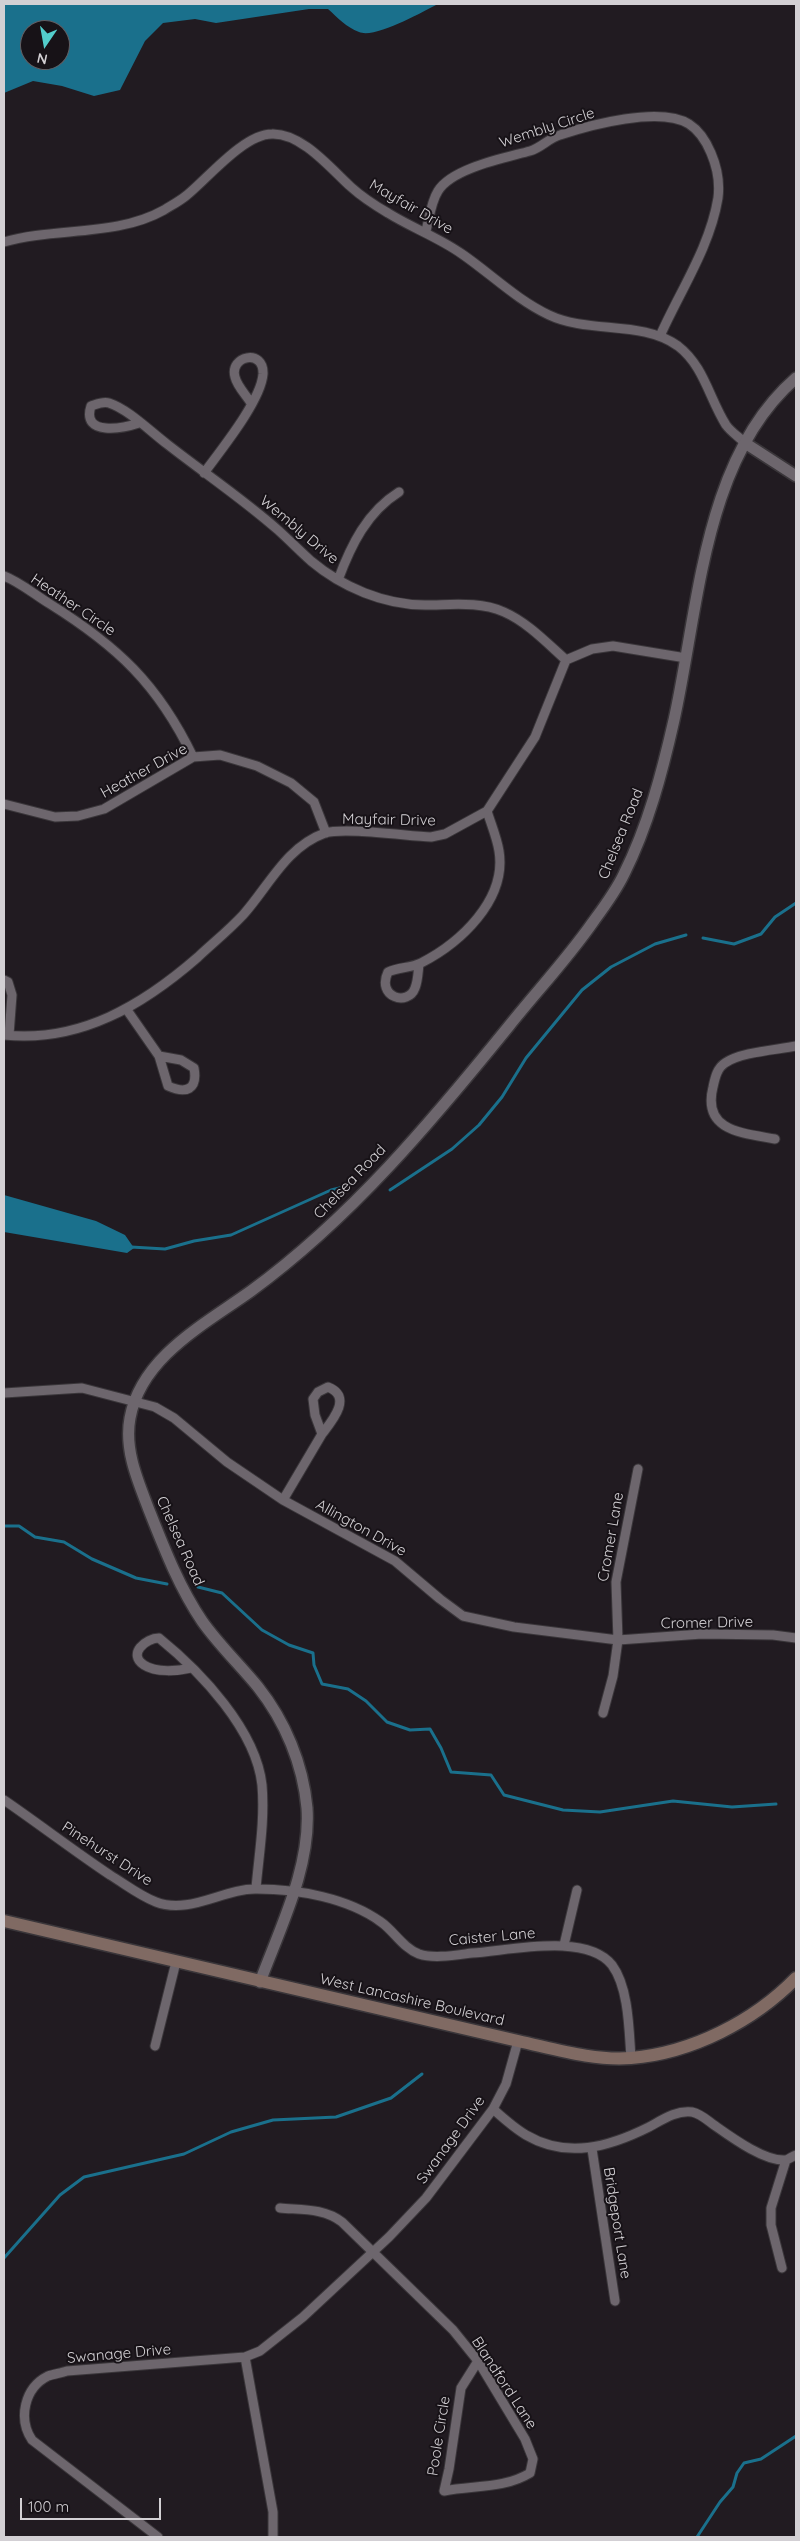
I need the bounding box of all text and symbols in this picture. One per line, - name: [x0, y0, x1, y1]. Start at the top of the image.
- north arrow: [20, 20, 70, 70]
- text: N: [35, 49, 49, 69]
- street label: Wembly Circle: [497, 104, 597, 152]
- street label: Mayfair Drive: [366, 176, 456, 238]
- street label: Wembly Drive: [256, 492, 342, 568]
- street label: Heather Circle: [27, 570, 119, 640]
- street label: Heather Drive: [97, 740, 191, 802]
- street label: Chelsea Road: [595, 786, 647, 882]
- street label: Mayfair Drive: [342, 810, 436, 830]
- street label: Chelsea Road: [310, 1141, 390, 1223]
- street label: Cromer Lane: [594, 1491, 628, 1583]
- street label: Chelsea Road: [152, 1493, 208, 1589]
- street label: Allington Drive: [313, 1496, 409, 1560]
- street label: Cromer Drive: [661, 1613, 753, 1633]
- street label: Pinehurst Drive: [58, 1818, 156, 1890]
- street label: Caister Lane: [448, 1924, 536, 1950]
- street label: West Lancashire Boulevard: [318, 1970, 506, 2030]
- street label: Swanage Drive: [413, 2092, 489, 2188]
- street label: Bridgeport Lane: [599, 2166, 635, 2280]
- street label: Blandford Lane: [467, 2333, 541, 2433]
- street label: Swanage Drive: [66, 2340, 172, 2368]
- street label: Poole Circle: [424, 2395, 454, 2477]
- scale bar: [22, 2488, 164, 2520]
- text: 100 m: [28, 2497, 69, 2516]

